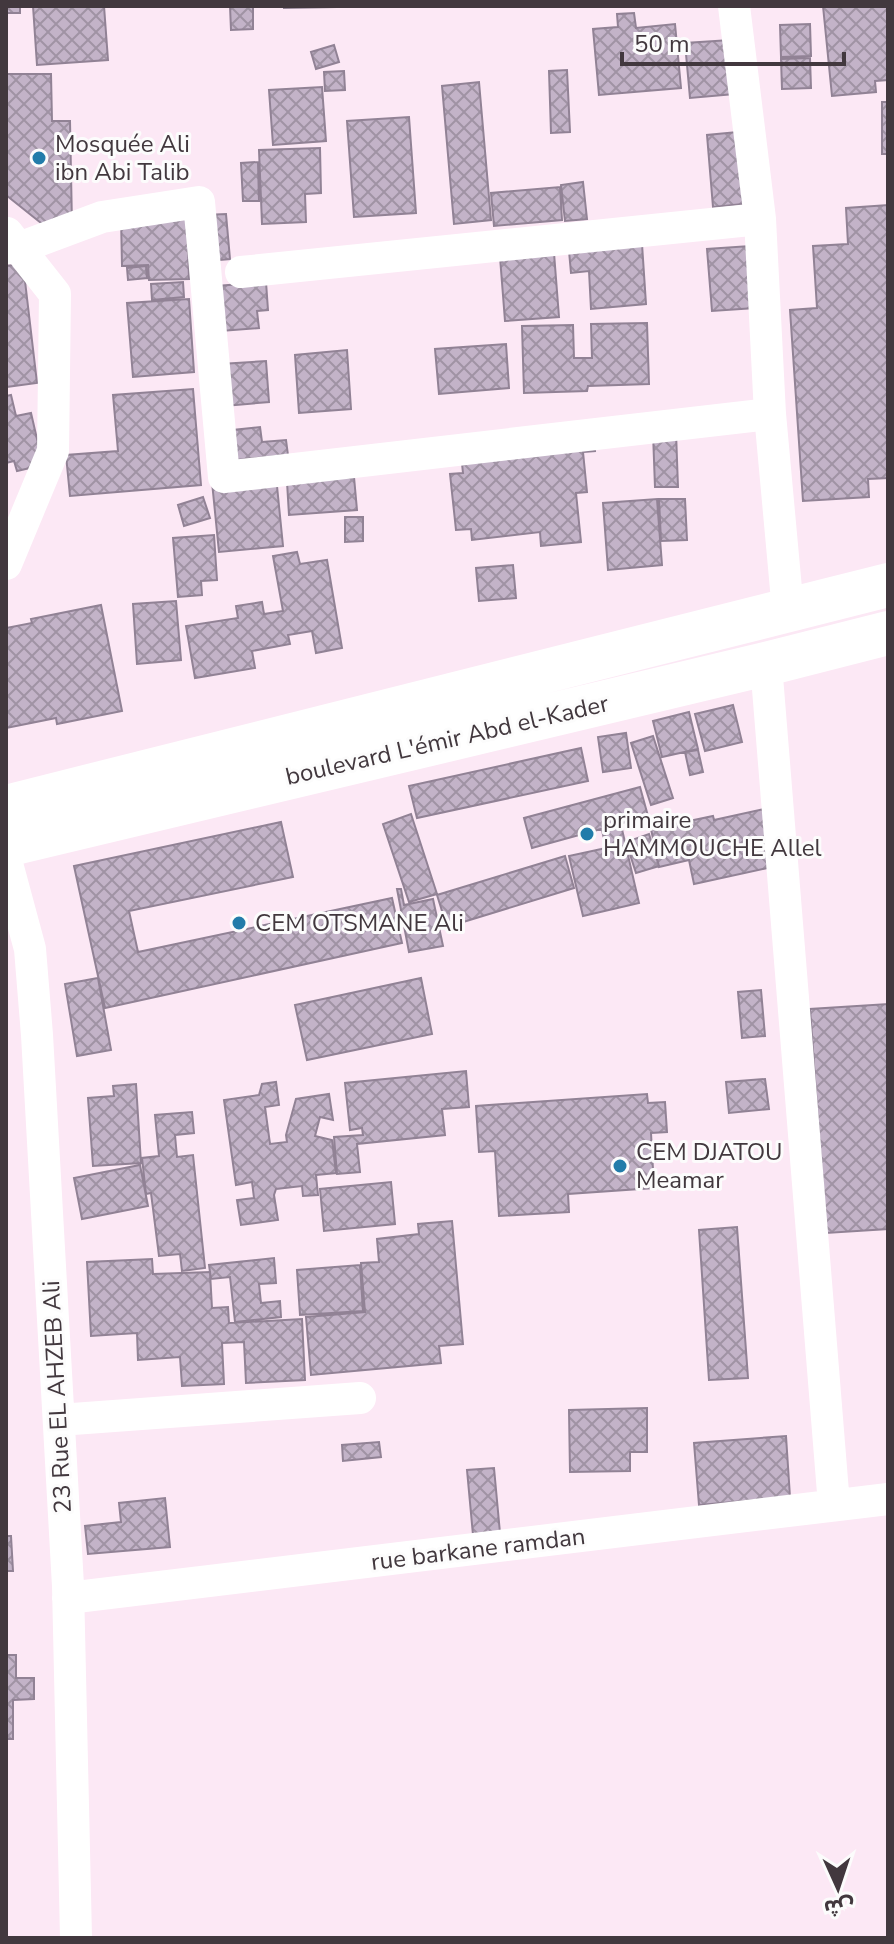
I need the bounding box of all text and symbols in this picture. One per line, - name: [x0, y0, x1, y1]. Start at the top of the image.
- scale bar: [622, 16, 844, 66]
- text: 50 m: [634, 28, 690, 60]
- place label: Mosquée Ali ibn Abi Talib: [55, 128, 190, 188]
- marker: Mosquée Ali ibn Abi Talib: [30, 149, 48, 167]
- street label: boulevard L'émir Abd el-Kader: [282, 687, 612, 793]
- place label: primaire HAMMOUCHE Allel: [603, 804, 822, 864]
- marker: primaire HAMMOUCHE Allel: [578, 825, 596, 843]
- place label: CEM OTSMANE Ali: [255, 907, 464, 939]
- marker: CEM OTSMANE Ali: [230, 914, 248, 932]
- place label: CEM DJATOU Meamar: [636, 1136, 783, 1196]
- marker: CEM DJATOU Meamar: [611, 1157, 629, 1175]
- street label: 23 Rue EL AHZEB Ali: [35, 1280, 79, 1514]
- street label: rue barkane ramdan: [369, 1520, 587, 1578]
- north arrow: [798, 1848, 878, 1928]
- text: ش: [823, 1891, 855, 1923]

